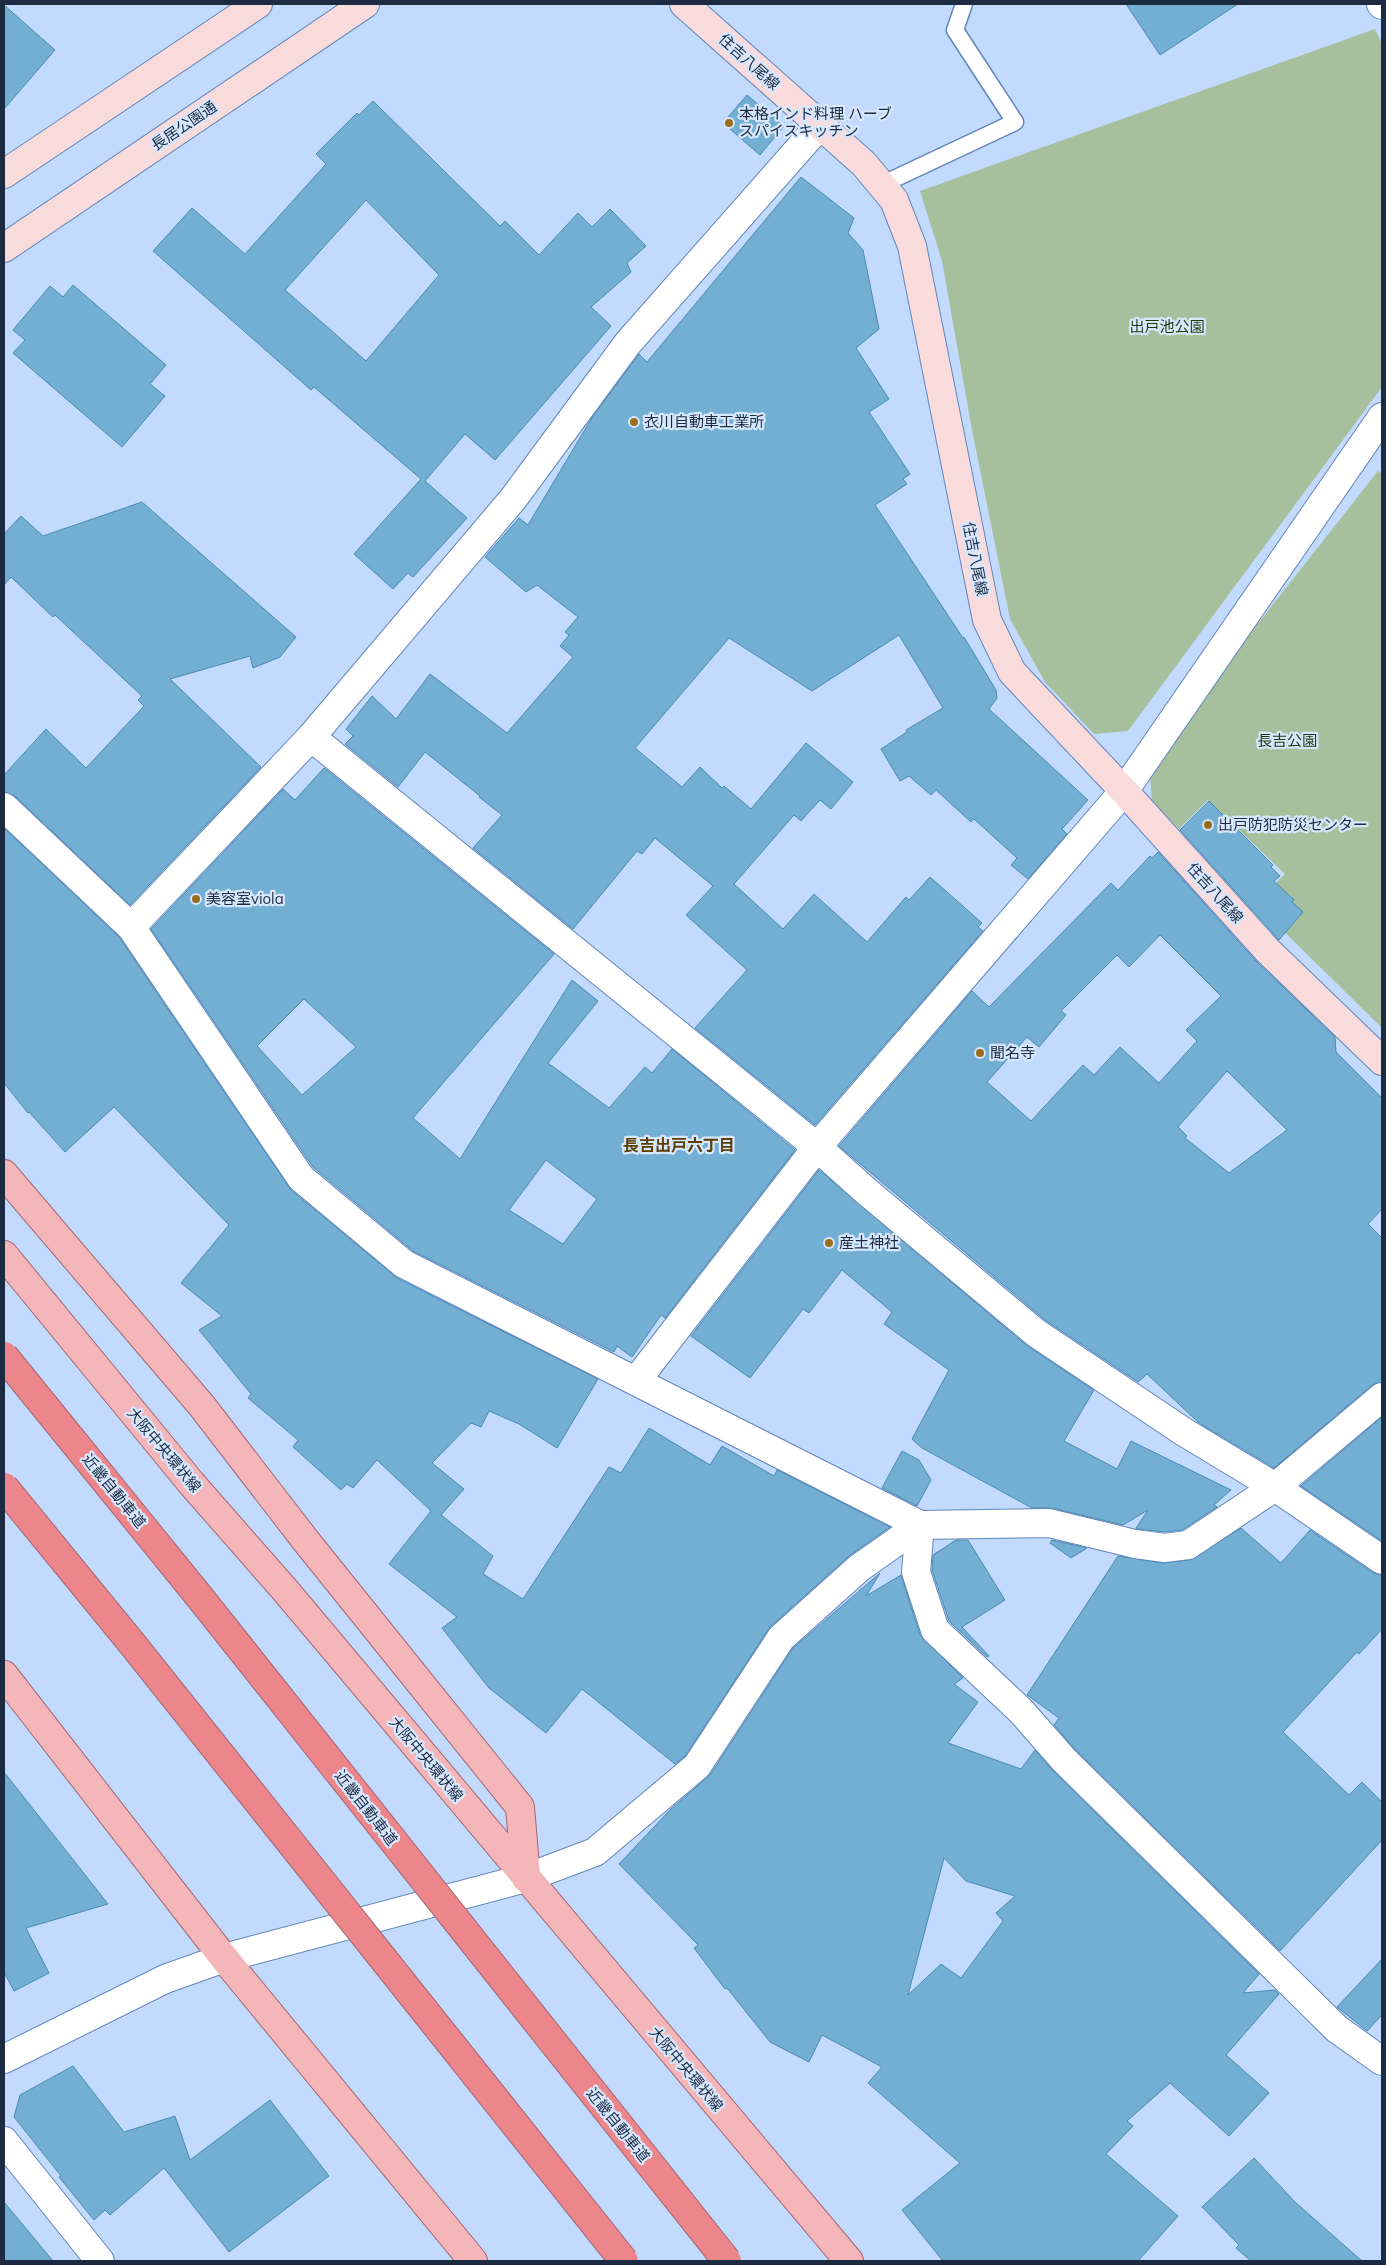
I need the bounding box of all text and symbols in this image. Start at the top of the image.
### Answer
street label: 住吉八尾線 [715,29,784,94]
street label: 長居公園通 [147,97,220,154]
place label: 本格インド料理 ハーブ スパイスキッチン [739,104,892,140]
marker: 本格インド料理 ハーブ スパイスキッチン [723,117,735,129]
park label: 出戸池公園 [1129,317,1205,336]
place label: 衣川自動車工業所 [644,412,764,431]
marker: 衣川自動車工業所 [628,416,640,428]
street label: 住吉八尾線 [959,520,992,598]
park label: 長吉公園 [1257,731,1317,750]
place label: 出戸防犯防災センター [1218,815,1368,834]
marker: 出戸防犯防災センター [1202,819,1214,831]
street label: 住吉八尾線 [1183,858,1248,927]
place label: 美容室viola [206,889,284,908]
marker: 美容室viola [190,893,202,905]
place label: 聞名寺 [990,1043,1035,1062]
marker: 聞名寺 [974,1047,986,1059]
district label: 長吉出戸六丁目 [623,1135,735,1155]
place label: 産土神社 [839,1233,899,1252]
marker: 産土神社 [823,1237,835,1249]
street label: 大阪中央環状線 [123,1403,205,1496]
street label: 近畿自動車道 [79,1450,150,1532]
street label: 大阪中央環状線 [385,1712,467,1805]
street label: 近畿自動車道 [331,1766,402,1849]
street label: 大阪中央環状線 [645,2022,727,2115]
street label: 近畿自動車道 [583,2084,654,2166]

